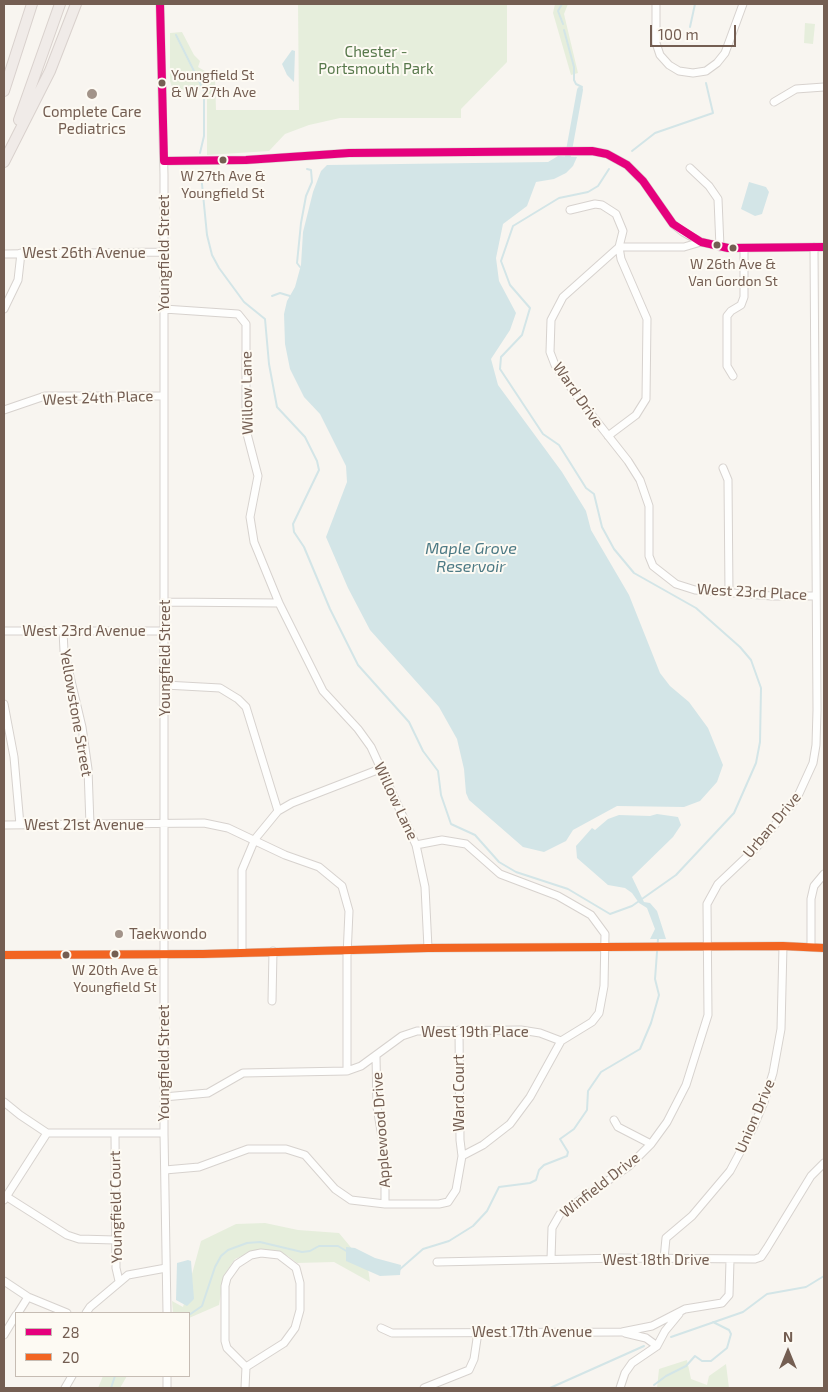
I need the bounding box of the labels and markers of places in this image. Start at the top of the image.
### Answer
place label: Youngfield St & W 27th Ave [171,67,256,100]
marker: Youngfield St & W 27th Ave [157,78,167,88]
marker: Complete Care Pediatrics [85,87,99,101]
place label: Complete Care Pediatrics [42,103,142,138]
marker: W 27th Ave & Youngfield St [218,155,228,165]
place label: W 27th Ave & Youngfield St [180,168,266,200]
unlabelled marker [712,240,722,250]
marker: W 26th Ave & Van Gordon St [728,243,738,253]
place label: W 26th Ave & Van Gordon St [688,256,778,288]
place label: Taekwondo [129,925,207,943]
marker: Taekwondo [113,928,125,940]
marker: W 20th Ave & Youngfield St [110,949,120,959]
unlabelled marker [61,950,71,960]
place label: W 20th Ave & Youngfield St [72,962,158,994]

